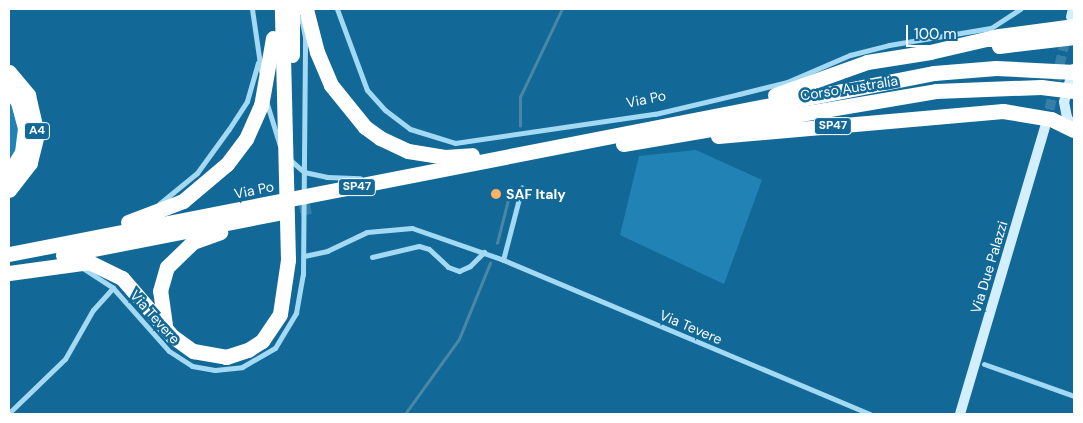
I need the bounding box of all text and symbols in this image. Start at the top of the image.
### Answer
scale bar [908,15,1048,47]
text: 100 m [914,24,957,44]
street label: Corso Australia [799,72,899,104]
street label: Via Po [625,87,667,111]
road number: SP47 [813,116,853,136]
road number: A4 [23,122,51,140]
street label: Via Po [233,178,275,202]
road number: SP47 [337,178,377,196]
place label: SAF Italy [506,186,566,202]
marker: SAF Italy [490,188,502,200]
street label: Via Due Palazzi [967,219,1011,315]
street label: Via Tevere [127,287,183,347]
street label: Via Tevere [657,306,725,348]

